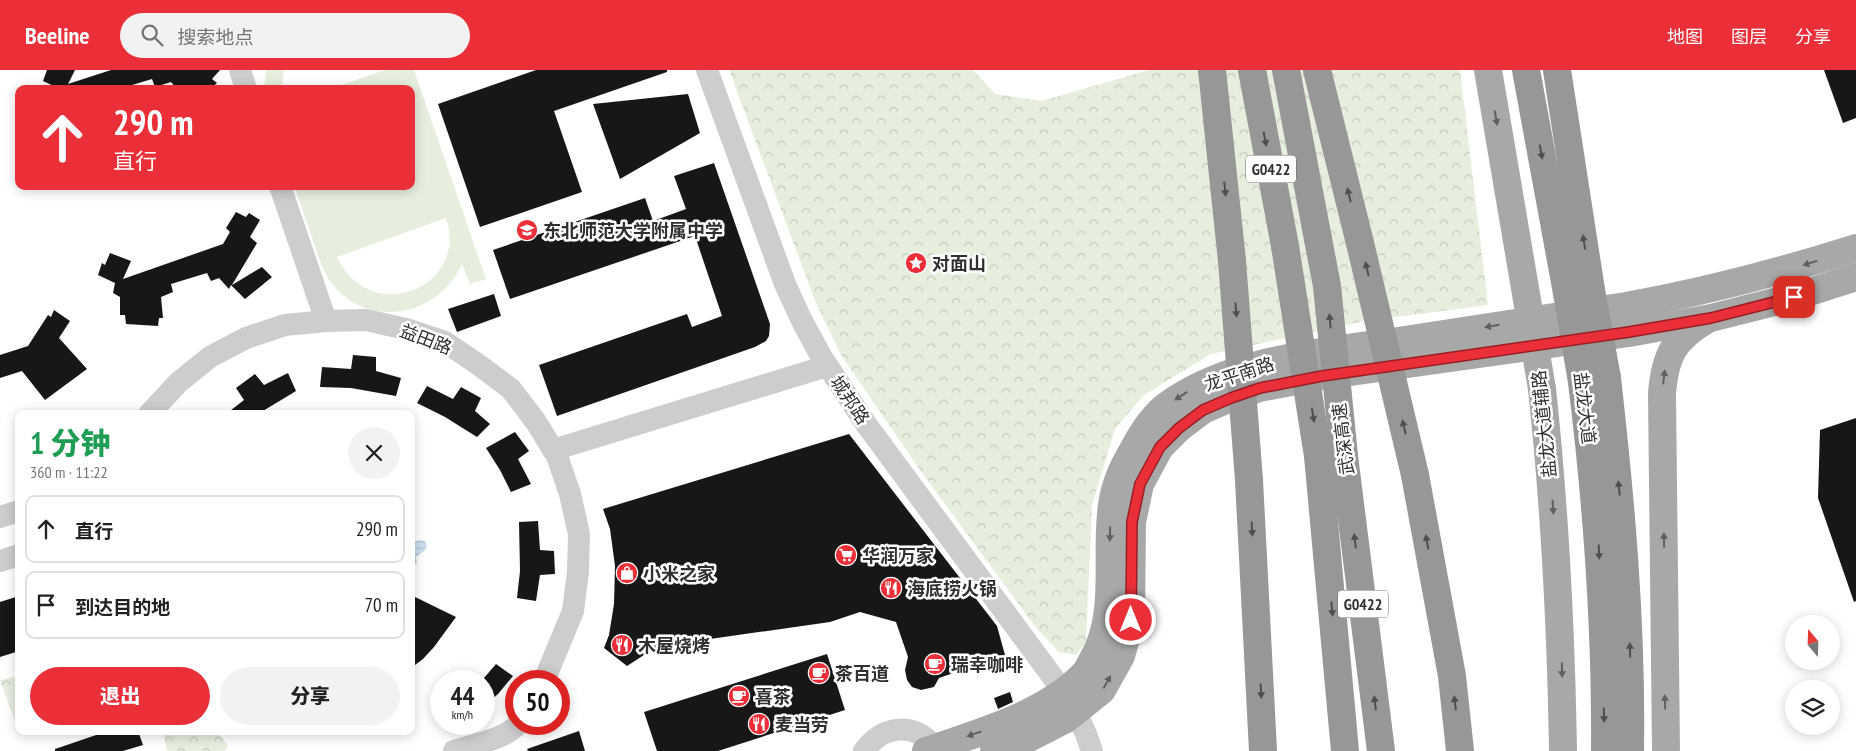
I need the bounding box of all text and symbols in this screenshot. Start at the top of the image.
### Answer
search box [120,13,470,58]
text: Beeline [25,20,90,51]
icon: search [138,21,166,49]
text: 搜索地点 [178,25,254,49]
text: 地图 [1667,25,1703,48]
text: 图层 [1731,25,1767,48]
text: 分享 [1795,25,1831,48]
text: 290 m [113,99,194,145]
icon: ahead [30,105,95,170]
one-way arrow [1493,110,1501,126]
one-way arrow [1261,131,1269,147]
one-way arrow [1538,145,1546,161]
text: 直行 [113,147,157,175]
road number: G0422 [1246,156,1296,182]
one-way arrow [1221,181,1229,197]
one-way arrow [1345,188,1353,203]
school or university icon: 东北师范大学附属中学 [515,218,539,242]
place label: 东北师范大学附属中学 [543,219,723,242]
one-way arrow [1580,233,1588,249]
place icon: 对面山 [904,251,928,275]
place label: 对面山 [932,252,986,275]
one-way arrow [1802,260,1817,267]
one-way arrow [1363,262,1371,277]
pin [1773,276,1815,318]
icon: arrive [1780,283,1808,311]
one-way arrow [1232,302,1240,318]
one-way arrow [1326,313,1334,329]
street label: 益田路 [397,319,455,359]
one-way arrow [1483,323,1499,331]
street label: 龙平南路 [1201,352,1277,396]
street label: 盐龙大道辅路 [1527,369,1561,479]
one-way arrow [1660,369,1668,385]
street label: 城邦路 [825,371,875,429]
street label: 盐龙大道 [1569,371,1601,445]
one-way arrow [1175,391,1188,401]
street label: 武深高速 [1327,402,1359,476]
one-way arrow [1309,408,1317,424]
one-way arrow [1400,420,1408,435]
text: 1 分钟 [30,423,111,462]
button: close [348,427,400,479]
text: 360 m · 11:22 [30,462,108,482]
one-way arrow [1615,479,1623,495]
one-way arrow [1549,500,1557,516]
icon: ahead [32,515,60,543]
text: 290 m [356,517,398,541]
text: 直行 [75,519,113,543]
one-way arrow [1249,521,1257,537]
one-way arrow [1106,526,1114,542]
one-way arrow [1659,532,1667,548]
one-way arrow [1351,533,1359,549]
one-way arrow [1423,534,1431,550]
supermarket icon: 华润万家 [834,543,858,567]
place label: 华润万家 [862,544,934,567]
one-way arrow [1595,545,1603,561]
shop icon: 小米之家 [615,561,639,585]
place label: 小米之家 [643,562,715,585]
restaurant icon: 海底捞火锅 [879,576,903,600]
place label: 海底捞火锅 [907,577,997,600]
road number: G0422 [1338,590,1388,618]
icon: arrive [32,591,60,619]
text: 70 m [365,593,398,617]
position arrow [1104,593,1156,645]
text: 到达目的地 [75,595,170,619]
one-way arrow [1328,601,1336,617]
north arrow [1785,615,1840,670]
map controls [1785,615,1840,735]
restaurant icon: 木屋烧烤 [610,633,634,657]
place label: 木屋烧烤 [638,634,710,657]
one-way arrow [1626,642,1634,658]
cafe icon: 瑞幸咖啡 [923,652,947,676]
place label: 瑞幸咖啡 [951,653,1023,676]
cafe icon: 茶百道 [807,661,831,685]
place label: 茶百道 [835,662,889,685]
one-way arrow [1558,662,1566,678]
button: 退出 [30,667,210,725]
button: 分享 [220,667,400,725]
speed limit sign: 50 [505,670,570,735]
one-way arrow [1102,675,1111,689]
text: 44 [451,680,474,712]
button: layers [1785,680,1840,735]
one-way arrow [1257,683,1265,699]
cafe icon: 喜茶 [727,684,751,708]
place label: 喜茶 [755,685,791,708]
one-way arrow [1371,694,1379,710]
one-way arrow [1451,694,1459,710]
one-way arrow [1661,694,1669,710]
text: km/h [452,707,473,722]
one-way arrow [1600,707,1608,723]
restaurant icon: 麦当劳 [747,712,771,736]
place label: 麦当劳 [775,713,829,736]
one-way arrow [967,731,982,738]

